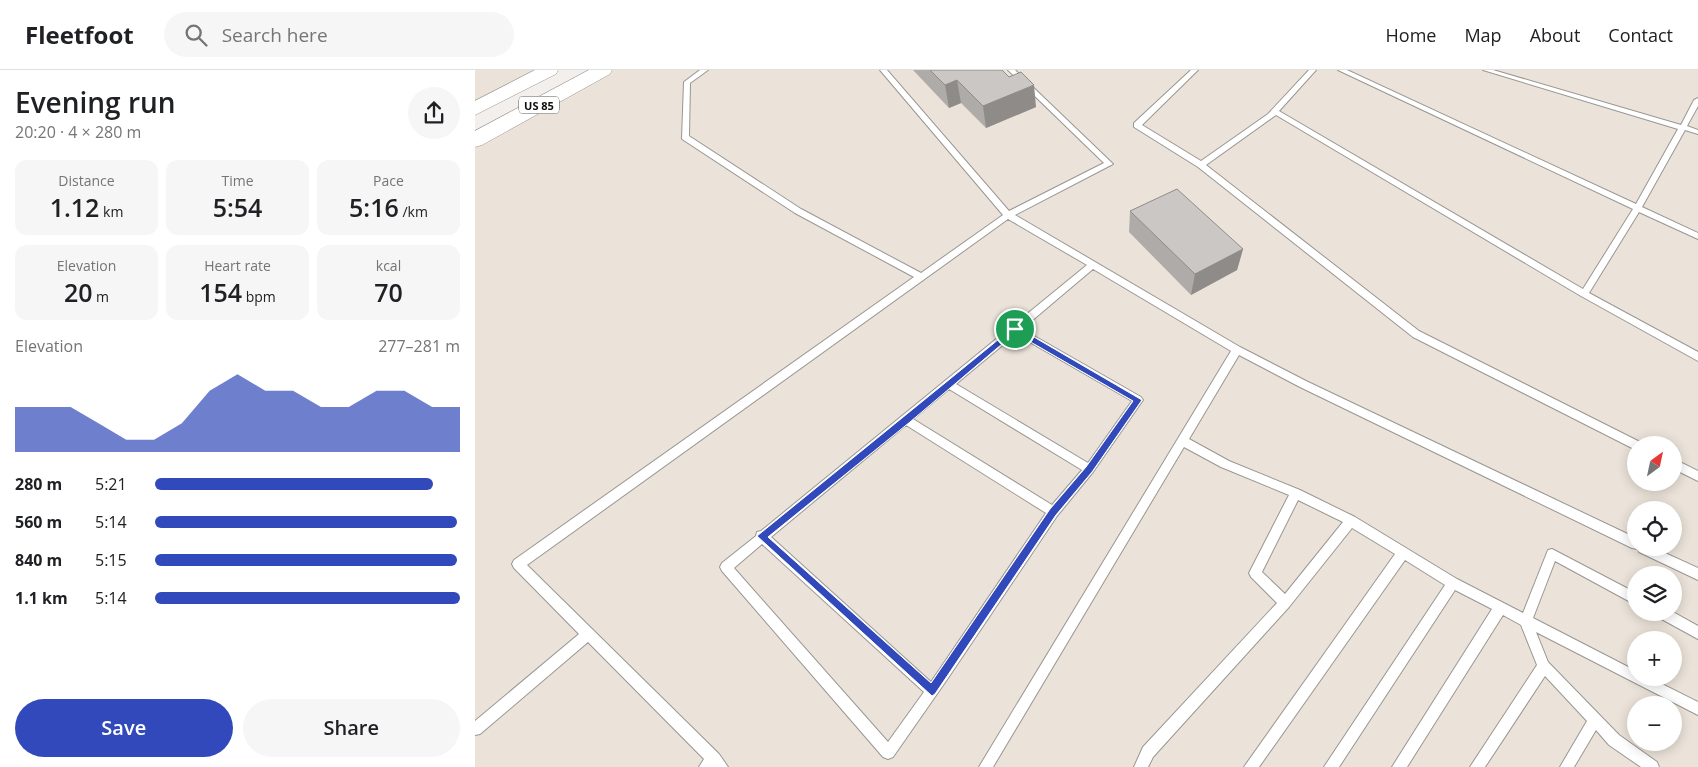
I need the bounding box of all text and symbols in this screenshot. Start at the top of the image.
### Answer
search box [164,12,514,57]
text: Fleetfoot [25,18,134,51]
icon: search [182,21,210,49]
text: Search here [222,22,328,48]
text: Home [1386,23,1436,47]
text: Map [1464,23,1502,47]
text: About [1530,23,1580,47]
text: Contact [1608,23,1673,47]
text: Evening run [15,83,176,121]
button: share [408,87,460,139]
road number: US 85 [519,96,559,114]
text: 20:20 · 4 × 280 m [15,121,141,143]
text: Distance [58,171,115,190]
text: Time [221,171,254,190]
text: Pace [373,171,404,190]
text: 1.12 [50,190,99,224]
text: 5:54 [213,190,262,224]
text: 5:16 [349,190,399,224]
text: km [99,202,123,221]
text: /km [399,202,428,221]
text: Elevation [57,256,116,275]
text: Heart rate [204,256,271,275]
text: kcal [376,256,401,275]
text: 20 [64,275,92,309]
text: 154 [199,275,242,309]
text: 70 [374,275,403,309]
text: m [92,287,109,306]
text: bpm [242,287,276,306]
pin [994,308,1036,350]
icon: arrive [1001,315,1029,343]
text: Elevation [15,335,83,357]
text: 277–281 m [378,335,460,357]
north arrow [1627,436,1683,491]
map controls [1627,436,1682,751]
text: 280 m [15,473,62,495]
text: 5:21 [95,473,127,495]
button: locate [1627,501,1682,556]
text: 560 m [15,511,62,533]
text: 5:14 [95,511,127,533]
text: 840 m [15,549,62,571]
text: 5:15 [95,549,127,571]
button: layers [1627,566,1682,621]
text: 1.1 km [15,587,68,609]
text: 5:14 [95,587,127,609]
button: + [1627,631,1682,686]
button: − [1627,696,1682,751]
button: Save [15,699,233,757]
button: Share [243,699,460,757]

